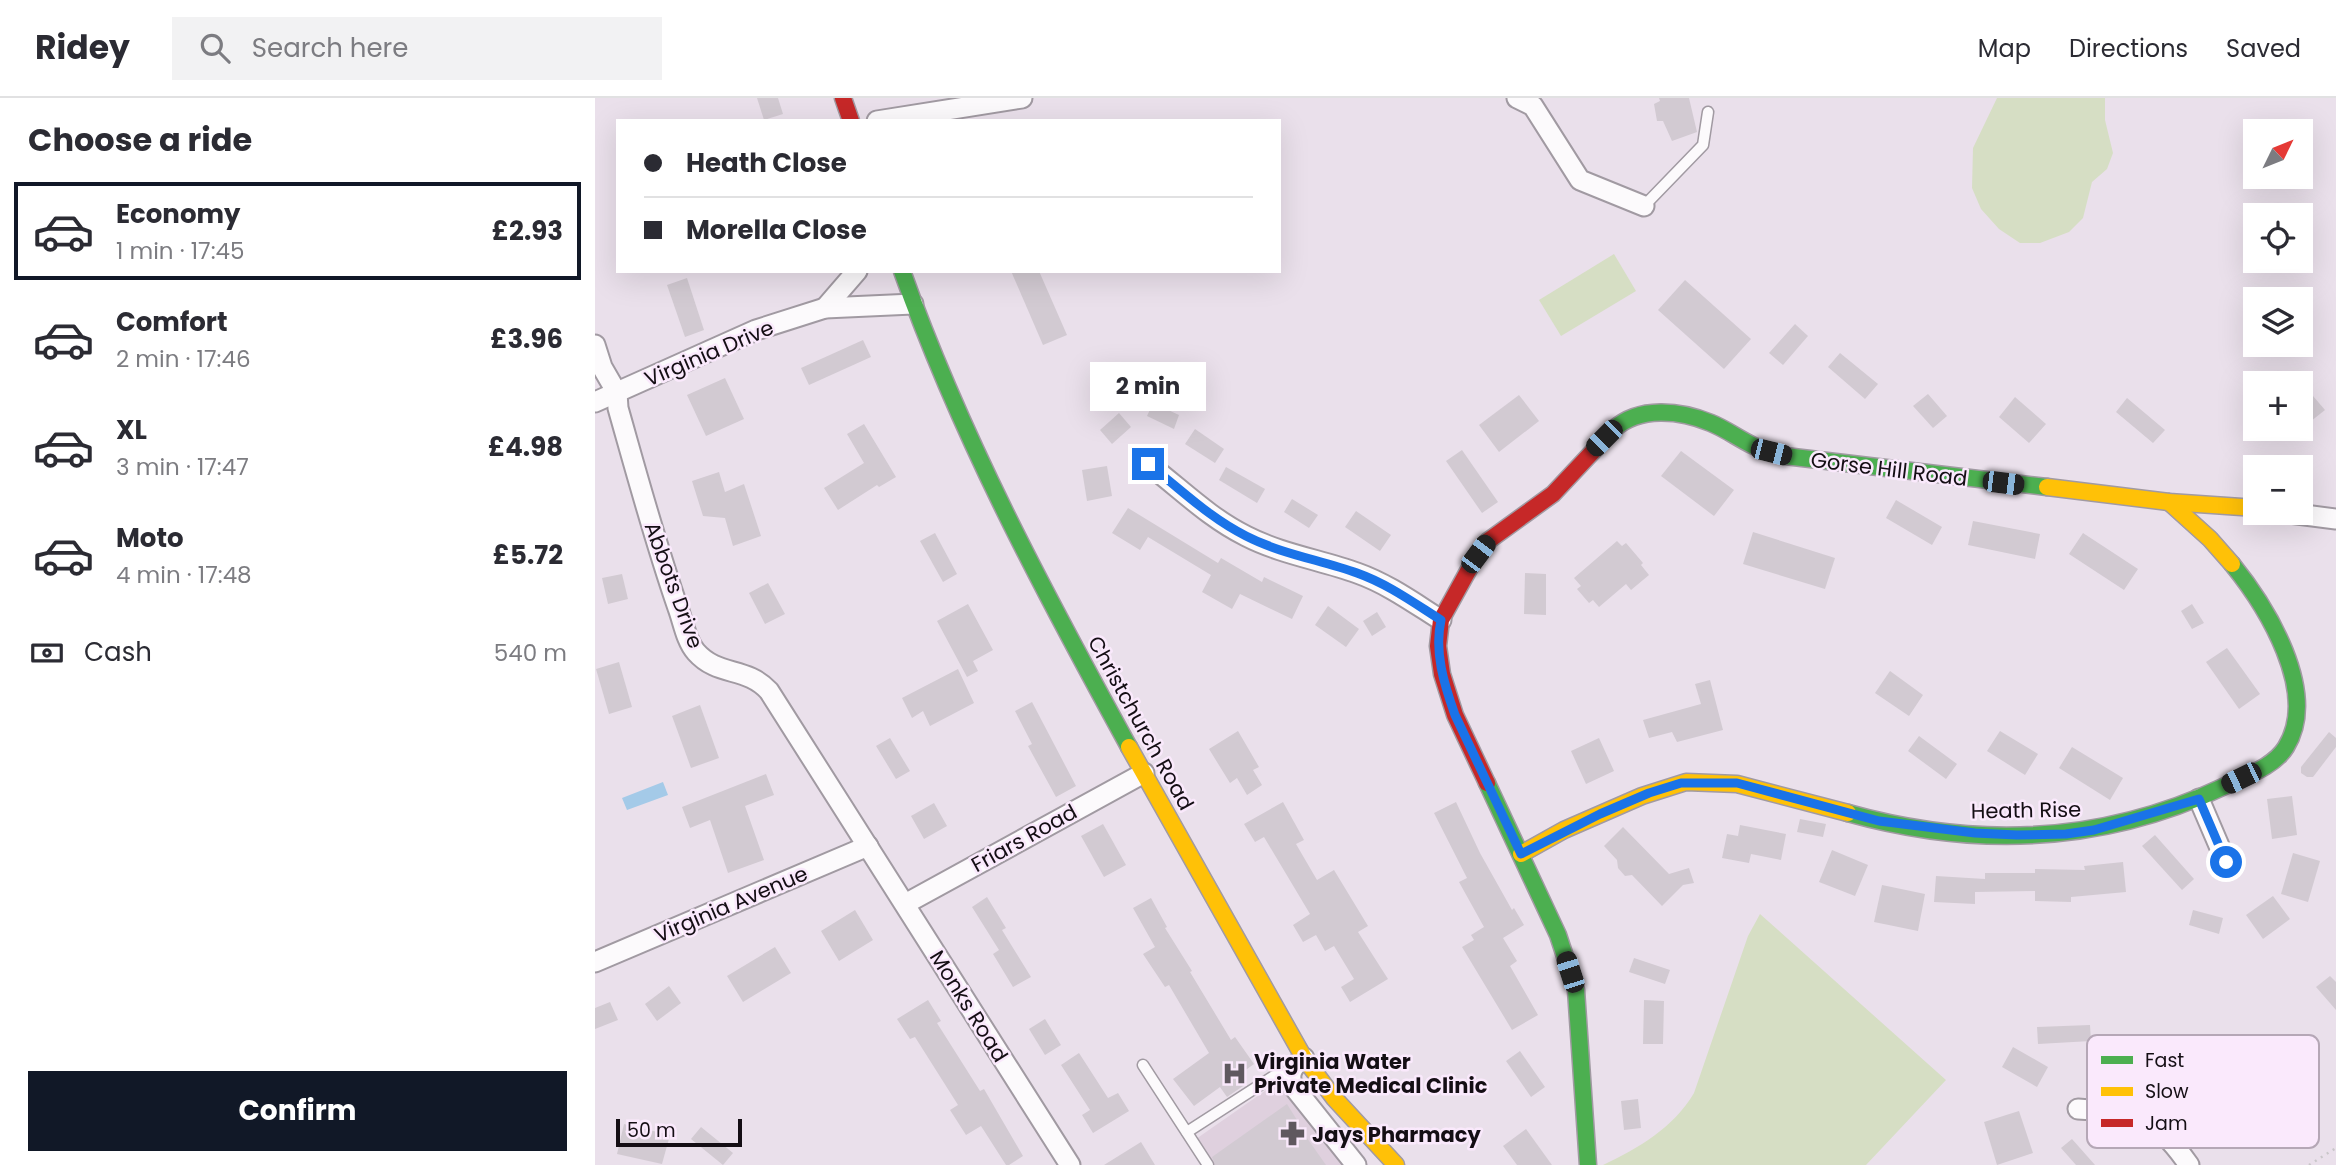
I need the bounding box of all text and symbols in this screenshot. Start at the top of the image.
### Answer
search box [172,17,662,80]
text: Ridey [35,24,130,71]
icon: search [196,29,234,67]
text: Search here [252,30,408,66]
text: Map [1978,32,2031,65]
text: Directions [2069,32,2188,65]
text: Saved [2226,32,2301,65]
text: Choose a ride [28,117,252,162]
north arrow [2243,119,2313,189]
map controls [2243,119,2313,525]
text: Heath Close [686,145,847,181]
text: Economy [116,196,240,232]
icon: car [32,200,95,263]
button: locate [2243,203,2313,273]
text: Morella Close [686,212,867,248]
text: £2.93 [492,213,563,249]
text: 1 min · 17:45 [116,235,244,267]
button: layers [2243,287,2313,357]
text: Comfort [116,304,228,340]
icon: car [32,308,95,371]
street label: Virginia Drive [640,313,778,393]
text: £3.96 [490,321,563,357]
text: 2 min · 17:46 [116,343,250,375]
callout: 2 min [1090,362,1206,412]
text: 2 min [1116,370,1180,402]
button: + [2243,371,2313,441]
text: XL [116,412,147,448]
icon: car [32,416,95,479]
car [1582,416,1627,460]
text: £4.98 [488,429,563,465]
car [1749,437,1794,467]
street label: Gorse Hill Road [1809,445,1969,493]
route end [1132,448,1164,480]
text: 3 min · 17:47 [116,451,249,483]
button: − [2243,455,2313,525]
car [1981,470,2026,496]
street label: Abbots Drive [638,518,710,652]
text: Moto [116,520,184,556]
icon: car [32,524,95,587]
car [1457,531,1500,577]
text: £5.72 [493,537,563,573]
text: 4 min · 17:48 [116,559,252,591]
street label: Christchurch Road [1081,631,1201,815]
icon: cash [28,634,66,672]
text: Cash [84,634,152,670]
text: 540 m [494,637,567,669]
car [2218,759,2265,797]
street label: Heath Rise [1971,795,2081,825]
street label: Friars Road [966,797,1082,879]
route start [2210,846,2242,878]
street label: Virginia Avenue [650,859,812,949]
street label: Monks Road [923,944,1015,1068]
car [1554,949,1587,995]
legend [2087,1035,2319,1148]
place label: Virginia Water Private Medical Clinic [1254,1047,1488,1100]
text: Fast [2145,1047,2184,1074]
hospital icon: Virginia Water Private Medical Clinic [1220,1059,1248,1087]
button: Confirm [28,1071,567,1151]
text: Slow [2145,1078,2189,1105]
text: Jam [2145,1110,2187,1137]
scale bar [616,1116,742,1148]
text: 50 m [627,1117,676,1144]
pharmacy icon: Jays Pharmacy [1278,1120,1306,1148]
place label: Jays Pharmacy [1312,1120,1482,1149]

